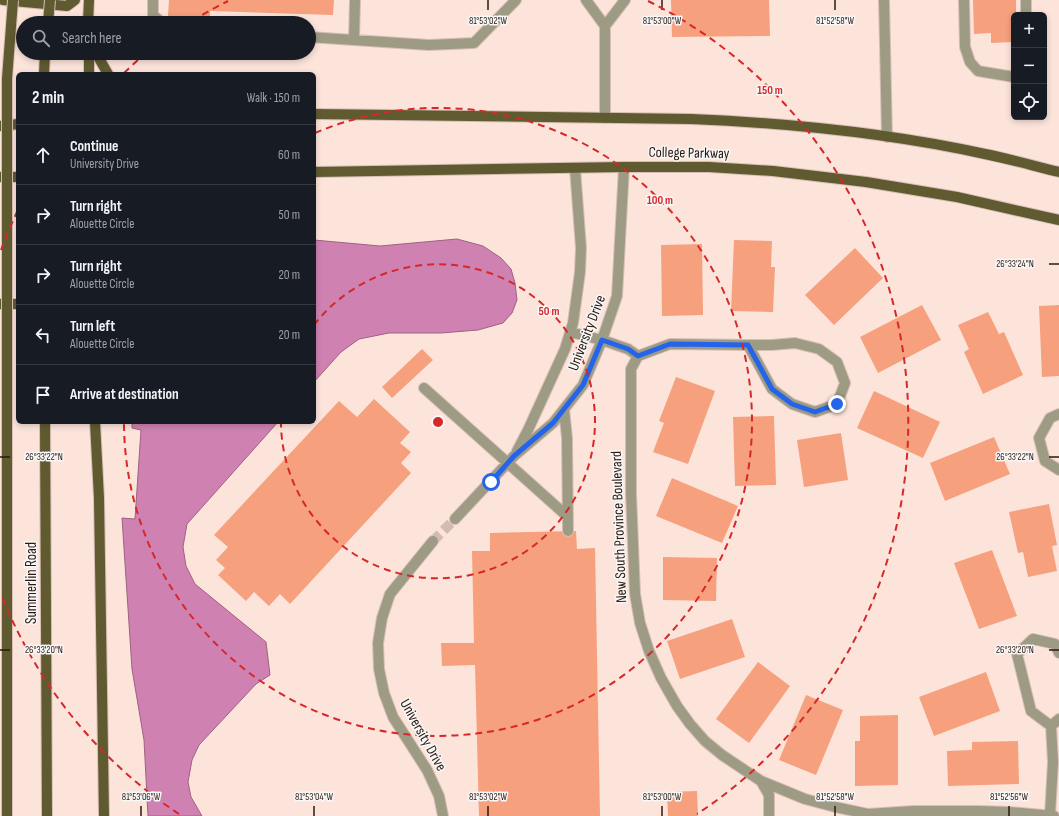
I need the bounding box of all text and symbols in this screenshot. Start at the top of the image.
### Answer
map controls [1011,12,1047,120]
button: + [1011,12,1047,48]
text: 81°53'02"W [469,15,508,27]
text: 81°53'00"W [643,15,682,27]
text: 81°52'58"W [816,15,854,27]
search box [16,16,316,60]
icon: search [30,27,52,49]
text: Search here [62,29,122,48]
button: − [1011,48,1047,84]
text: 150 m [757,83,783,98]
button: locate [1011,84,1047,120]
text: 2 min [32,88,64,108]
text: Walk · 150 m [247,90,300,106]
text: Continue [70,137,119,156]
street label: College Parkway [648,143,730,163]
icon: ahead [32,144,54,166]
text: 60 m [278,147,300,163]
text: University Drive [70,156,139,172]
text: 100 m [647,193,673,208]
text: Turn right [70,197,122,216]
icon: right [32,204,54,226]
text: 50 m [279,207,300,223]
text: Alouette Circle [70,216,134,232]
text: Turn right [70,257,122,276]
text: 26°33'24"N [996,258,1034,270]
icon: right [32,264,54,286]
text: 20 m [278,267,300,283]
text: Alouette Circle [70,276,134,292]
street label: University Drive [564,292,610,374]
text: 50 m [539,304,559,319]
text: Turn left [70,317,115,336]
icon: left [32,324,54,346]
text: 20 m [278,327,300,343]
text: Alouette Circle [70,336,134,352]
icon: arrive [32,384,54,406]
text: Arrive at destination [70,385,179,404]
route end [828,395,846,413]
centre of rings [431,415,445,429]
text: 26°33'22"N [25,451,63,463]
street label: New South Province Boulevard [607,451,631,603]
text: 26°33'22"N [996,451,1034,463]
route start [482,473,500,491]
street label: Summerlin Road [22,542,41,624]
text: 26°33'20"N [25,644,63,656]
text: 26°33'20"N [996,644,1034,656]
street label: University Drive [395,696,451,774]
text: 81°53'06"W [122,791,161,803]
text: 81°53'04"W [295,791,334,803]
text: 81°53'02"W [469,791,508,803]
text: 81°53'00"W [643,791,682,803]
text: 81°52'58"W [816,791,854,803]
text: 81°52'56"W [990,791,1028,803]

